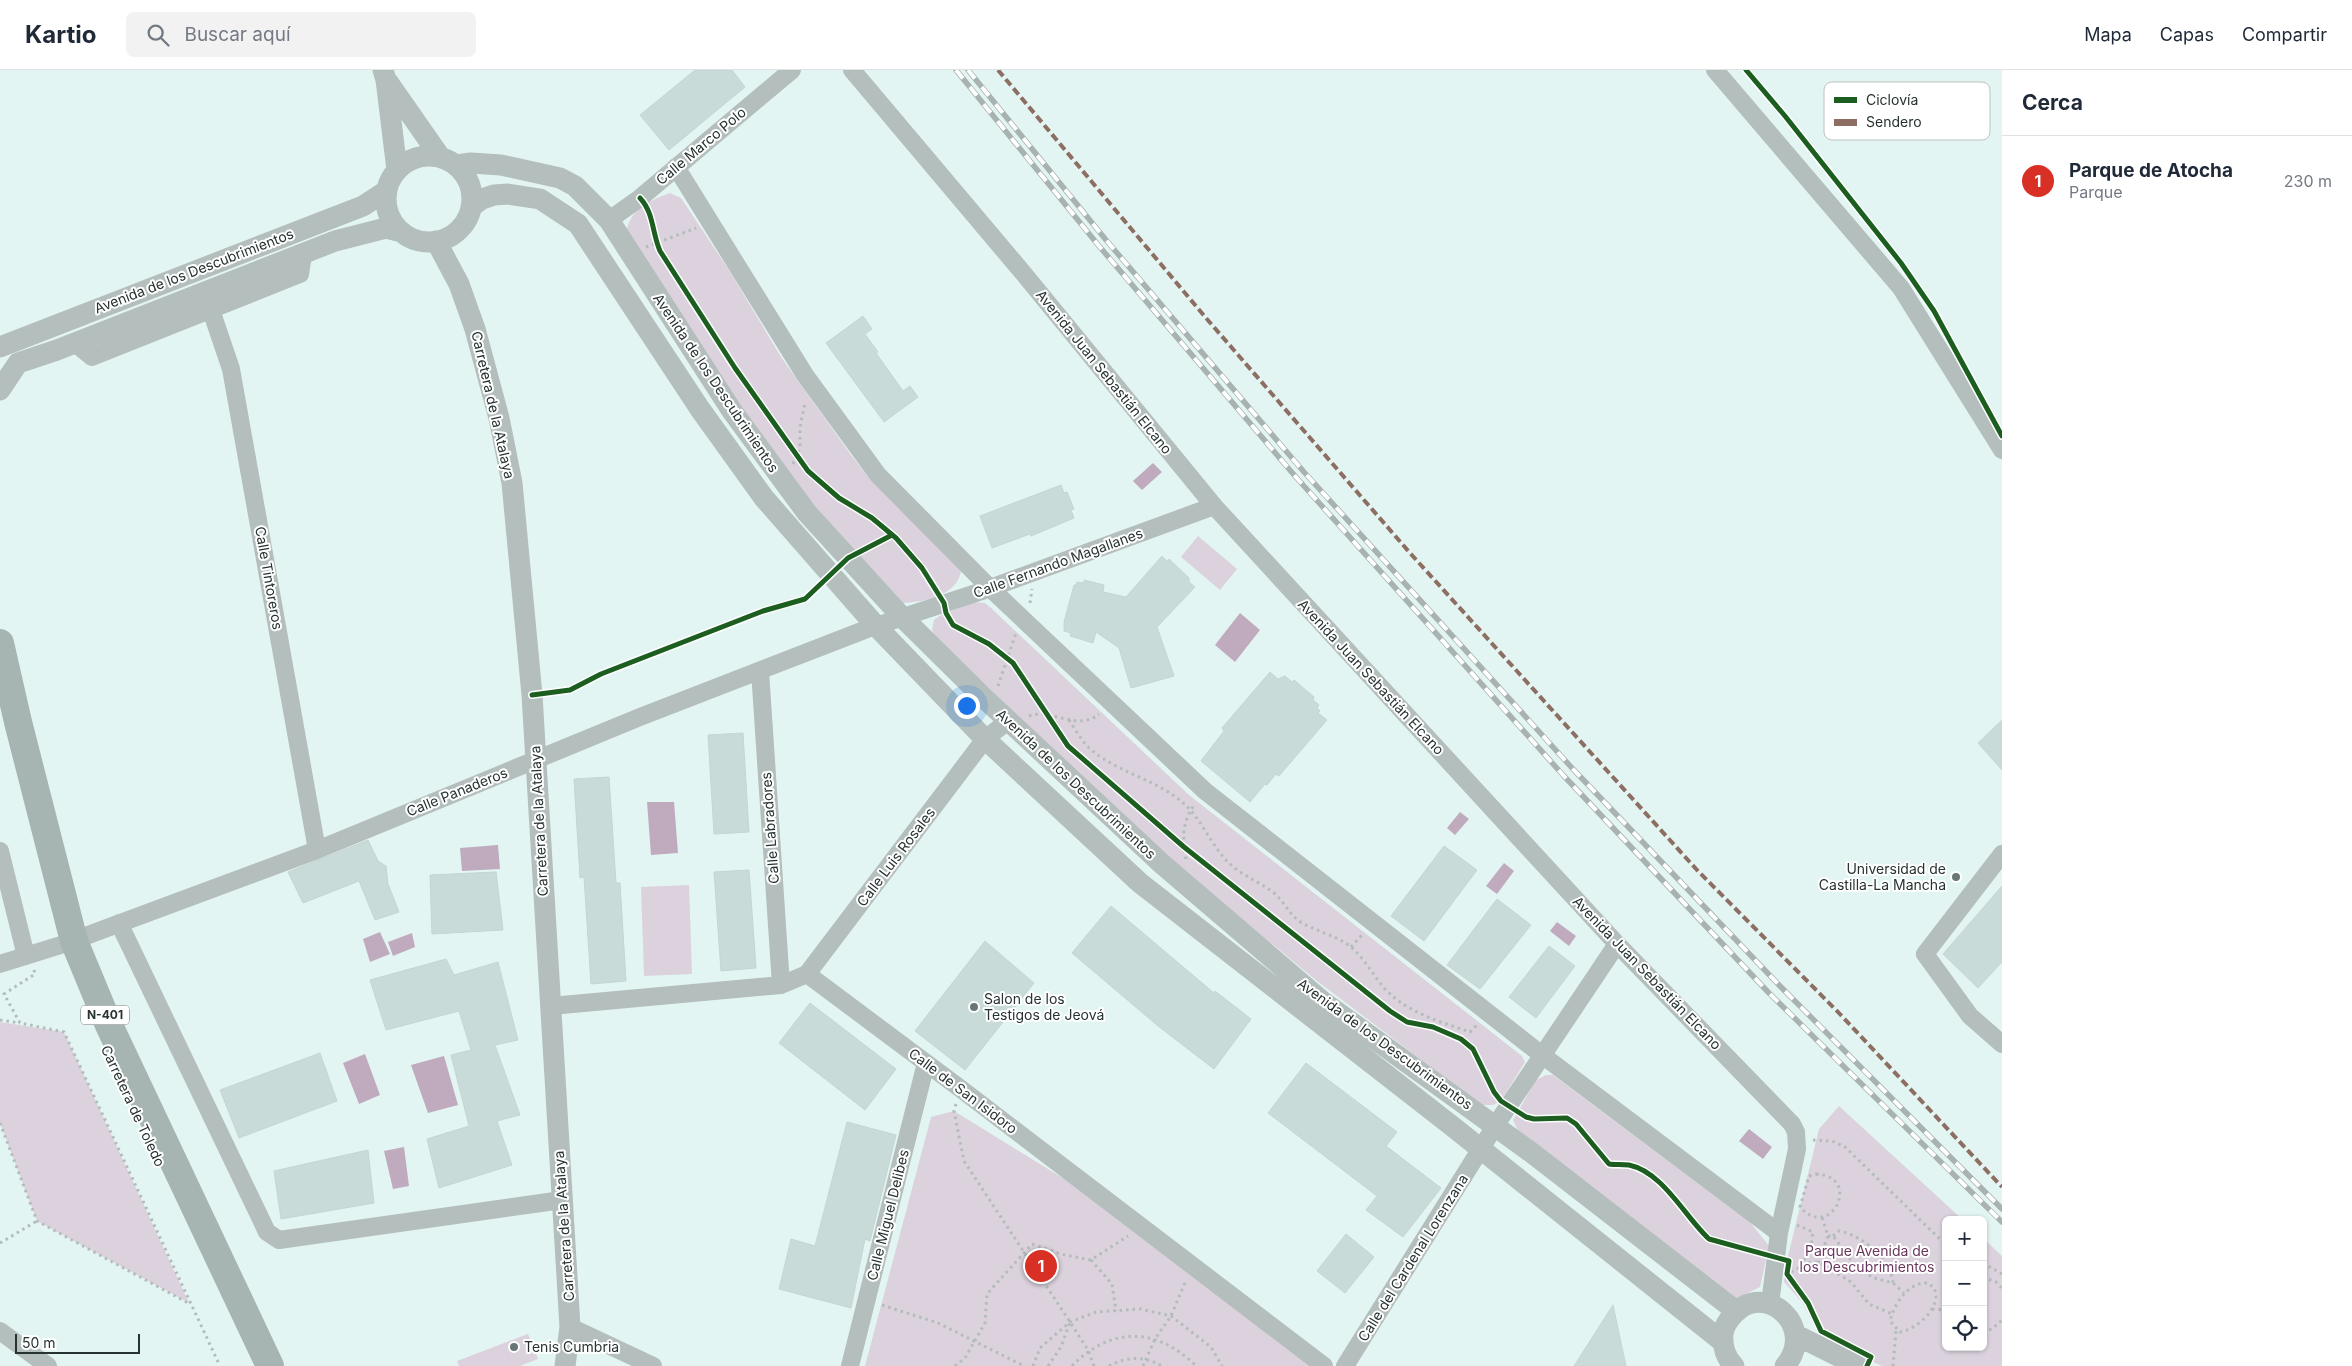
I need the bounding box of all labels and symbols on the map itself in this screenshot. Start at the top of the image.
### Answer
legend [1824,82,1990,140]
text: Ciclovía [1866,91,1918,108]
street label: Calle Marco Polo [652,103,749,188]
text: Sendero [1866,113,1922,130]
street label: Avenida de los Descubrimientos [92,225,296,316]
street label: Avenida Juan Sebastián Elcano [1033,286,1176,457]
street label: Avenida de los Descubrimientos [650,290,783,475]
street label: Carretera de la Atalaya [468,329,519,480]
street label: Calle Fernando Magallanes [971,524,1145,601]
street label: Calle Tintoreros [252,525,287,631]
street label: Avenida Juan Sebastián Elcano [1295,595,1448,758]
your location [954,693,980,719]
street label: Avenida de los Descubrimientos [993,705,1160,862]
street label: Carretera de la Atalaya [526,745,551,897]
street label: Calle Panaderos [404,764,510,820]
street label: Calle Labradores [757,772,782,884]
street label: Calle Luis Rosales [853,804,938,909]
place label: Universidad de Castilla-La Mancha [1819,860,1946,893]
marker: Universidad de Castilla-La Mancha [1950,871,1962,883]
street label: Avenida Juan Sebastián Elcano [1570,892,1725,1053]
street label: Avenida de los Descubrimientos [1295,974,1476,1113]
place label: Salon de los Testigos de Jeová [984,990,1104,1023]
marker: Salon de los Testigos de Jeová [968,1001,980,1013]
road number: N-401 [81,1006,129,1024]
street label: Carretera de Toledo [98,1042,169,1169]
street label: Calle de San Isidoro [906,1044,1021,1137]
street label: Calle Miguel Delibes [863,1148,912,1282]
street label: Carretera de la Atalaya [550,1150,577,1302]
street label: Calle del Cardenal Lorenzana [1354,1171,1471,1344]
park label: Parque Avenida de los Descubrimientos [1800,1242,1934,1275]
pin: 1 [1025,1247,1057,1285]
scale bar [15,1331,140,1354]
place label: Tenis Cumbria [524,1338,619,1355]
marker: Tenis Cumbria [508,1341,520,1353]

